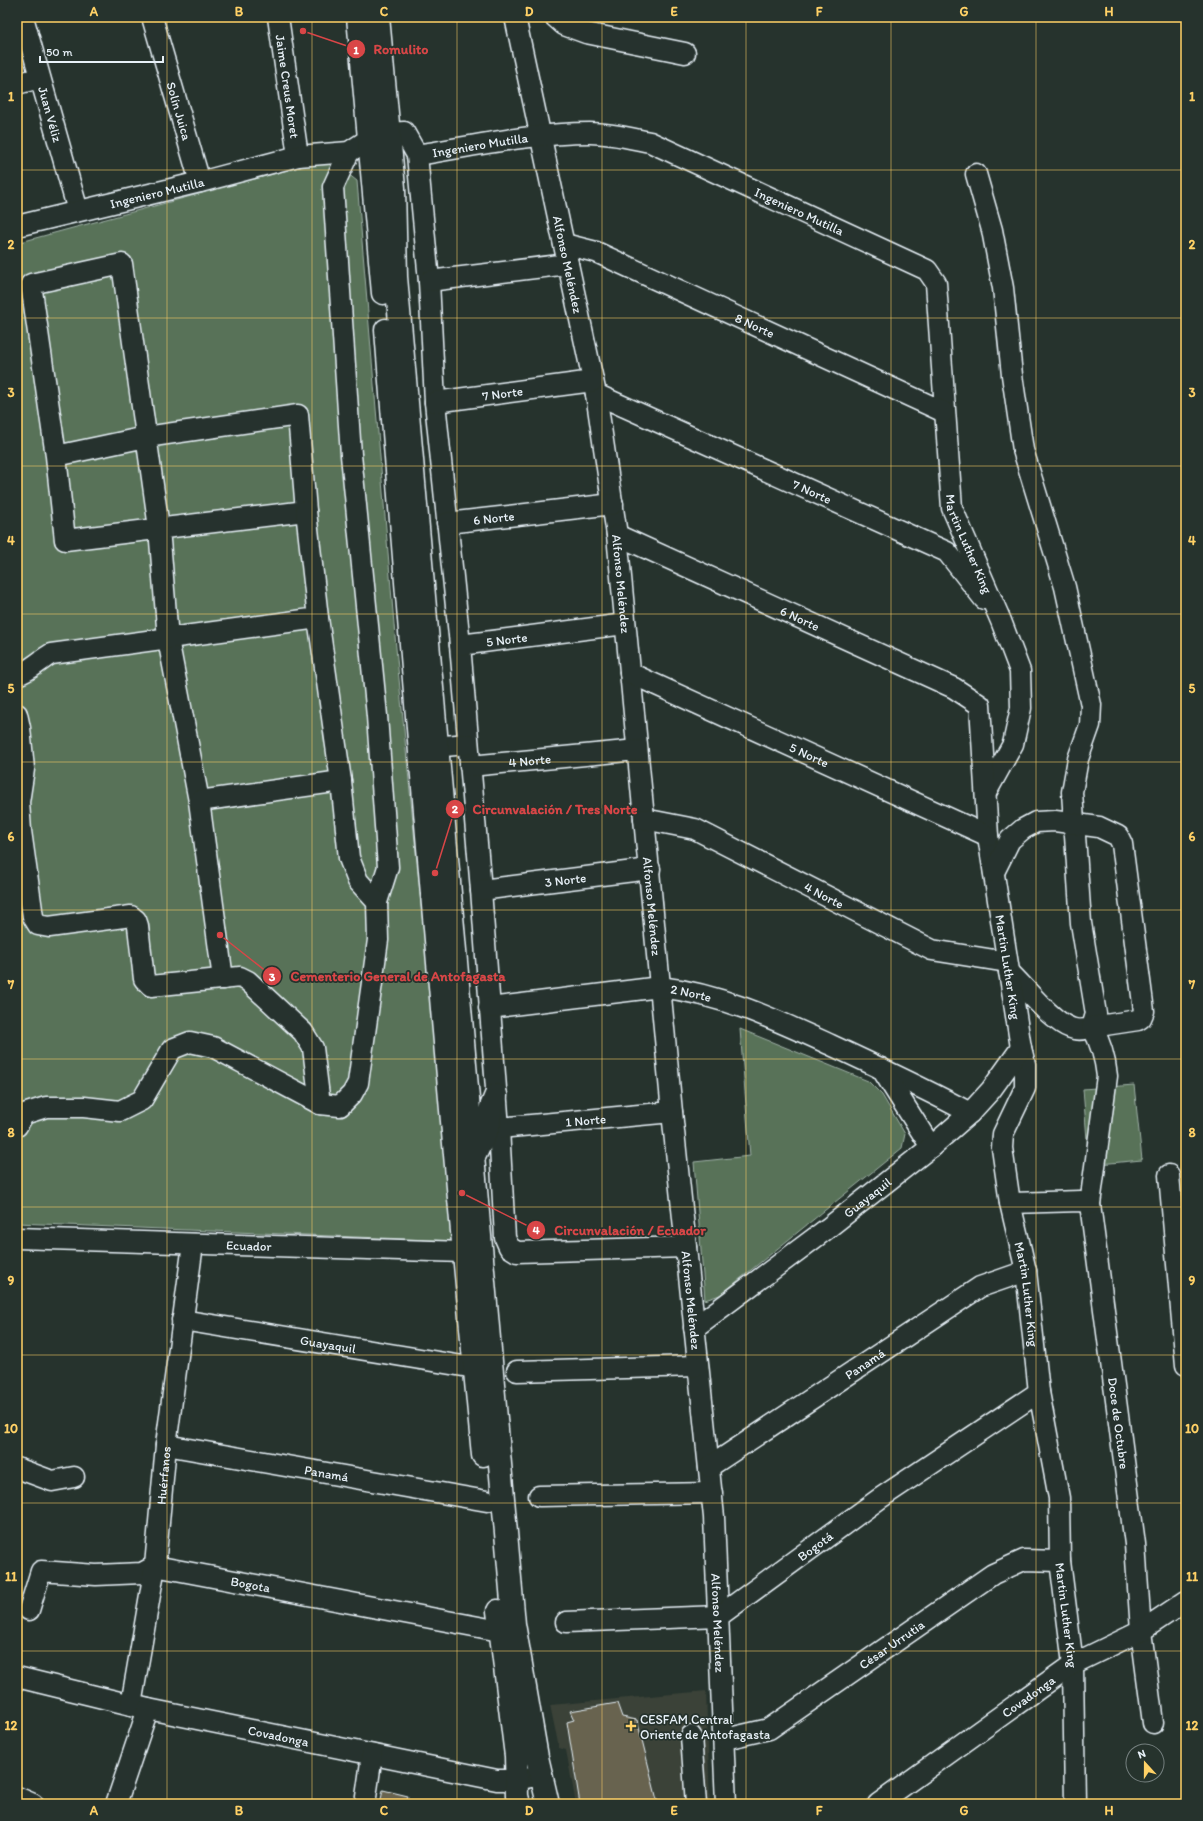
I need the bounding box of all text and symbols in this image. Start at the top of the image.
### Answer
text: A [89,4,99,19]
text: B [235,4,244,19]
text: C [380,4,389,19]
text: D [525,4,534,19]
text: E [670,4,678,19]
text: F [816,4,823,19]
text: G [960,4,969,19]
text: H [1105,4,1114,19]
street label: Jaime Creus Moret [273,33,302,139]
callout: Romulito [346,36,437,62]
scale bar [40,38,163,64]
text: Romulito [374,41,428,58]
text: 1 [353,43,359,57]
text: 50 m [46,45,72,59]
street label: Solín Juica [163,80,195,142]
street label: Juan Véliz [35,85,65,144]
text: 1 [8,89,14,104]
text: 1 [1189,89,1195,104]
street label: Ingeniero Mutilla [431,130,529,160]
street label: Ingeniero Mutilla [108,174,206,211]
street label: Ingeniero Mutilla [752,184,846,239]
street label: Alfonso Meléndez [550,214,585,315]
text: 2 [8,237,15,252]
text: 2 [1189,237,1196,252]
street label: 8 Norte [733,310,777,341]
street label: 7 Norte [481,383,524,404]
text: 3 [7,385,15,400]
text: 3 [1188,385,1196,400]
street label: 7 Norte [790,476,834,507]
street label: Martin Luther King [943,494,995,596]
street label: 6 Norte [472,508,515,528]
text: 4 [7,533,15,548]
text: 4 [1188,533,1196,548]
street label: Alfonso Meléndez [609,534,633,634]
street label: 6 Norte [778,603,822,634]
street label: 5 Norte [485,630,528,650]
text: 5 [8,681,15,696]
text: 5 [1189,681,1196,696]
street label: 5 Norte [787,740,831,770]
street label: 4 Norte [508,751,552,770]
callout: Circunvalación / Tres Norte [445,796,646,822]
text: Circunvalación / Tres Norte [472,801,638,818]
text: 2 [452,802,459,816]
text: 6 [8,829,15,844]
text: 6 [1189,829,1196,844]
street label: Alfonso Meléndez [640,856,664,956]
street label: 3 Norte [544,870,587,890]
street label: 4 Norte [802,879,846,912]
street label: Martin Luther King [992,914,1024,1021]
callout: Cementerio General de Antofagasta [262,963,514,989]
text: Cementerio General de Antofagasta [290,968,506,985]
text: 3 [269,970,276,984]
text: 7 [7,977,15,992]
text: 7 [1188,977,1196,992]
street label: 2 Norte [670,982,713,1005]
street label: 1 Norte [565,1111,607,1130]
text: 8 [7,1125,15,1140]
text: 8 [1188,1125,1196,1140]
street label: Guayaquil [841,1174,894,1221]
callout: Circunvalación / Ecuador [526,1217,713,1243]
text: Circunvalación / Ecuador [554,1222,706,1239]
text: 4 [532,1223,540,1237]
street label: Ecuador [226,1238,273,1254]
street label: Martin Luther King [1011,1240,1041,1348]
street label: Alfonso Meléndez [678,1250,704,1351]
text: 9 [8,1273,15,1288]
text: 9 [1189,1273,1196,1288]
street label: Guayaquil [299,1332,357,1356]
street label: Panamá [842,1345,888,1383]
street label: Doce de Octubre [1105,1376,1132,1470]
text: 10 [4,1421,18,1436]
text: 10 [1185,1421,1199,1436]
street label: Huérfanos [154,1445,174,1505]
street label: Panamá [303,1462,350,1485]
street label: Bogotá [795,1528,836,1564]
street label: Martin Luther King [1052,1562,1080,1668]
text: 11 [5,1569,17,1584]
text: 11 [1186,1569,1198,1584]
street label: Bogota [229,1573,272,1596]
street label: Alfonso Meléndez [708,1573,728,1673]
street label: César Urrutia [856,1617,927,1672]
street label: Covadonga [999,1672,1058,1721]
place label: CESFAM Central Oriente de Antofagasta [640,1712,771,1742]
text: 12 [5,1718,18,1733]
text: 12 [1186,1718,1199,1733]
marker: CESFAM Central Oriente de Antofagasta [625,1720,637,1732]
street label: Covadonga [247,1723,310,1750]
north arrow [1125,1743,1165,1783]
text: N [1136,1747,1147,1762]
text: A [89,1803,99,1818]
text: B [235,1803,244,1818]
text: C [380,1803,389,1818]
text: D [525,1803,534,1818]
text: E [670,1803,678,1818]
text: F [816,1803,823,1818]
text: G [960,1803,969,1818]
text: H [1105,1803,1114,1818]

